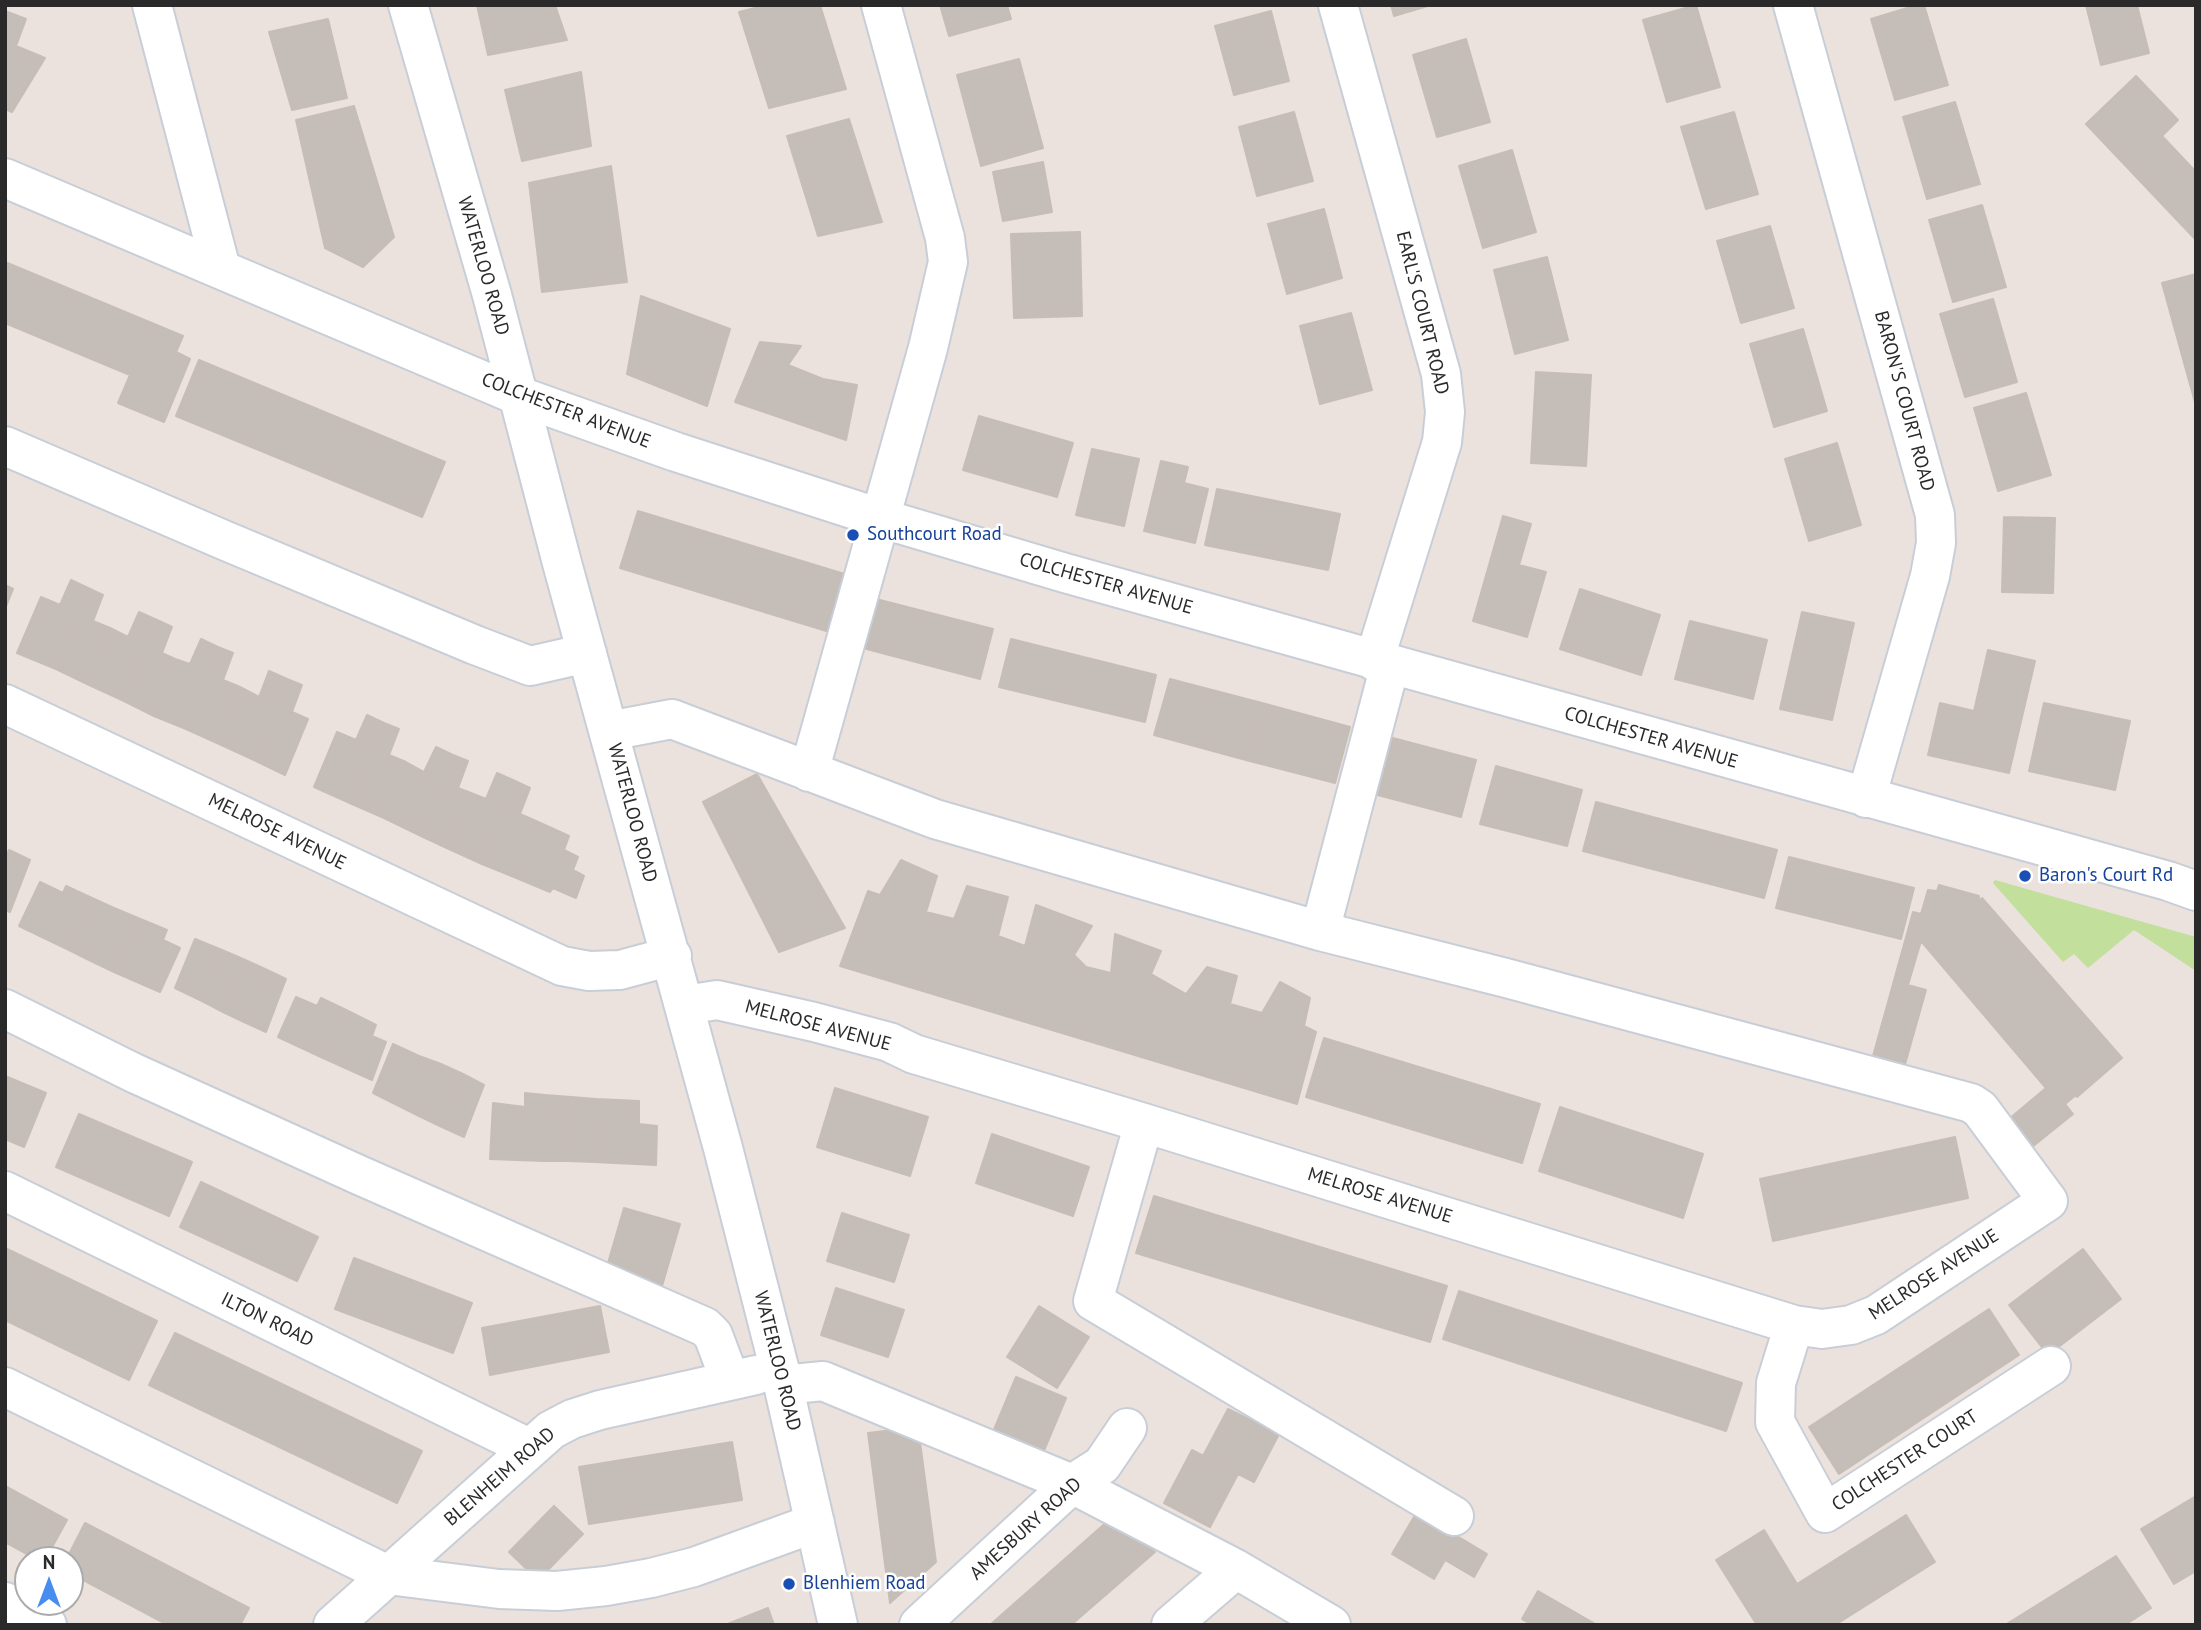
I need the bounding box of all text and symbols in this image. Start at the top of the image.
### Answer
street label: WATERLOO ROAD [452,194,514,338]
street label: EARL'S COURT ROAD [1391,229,1453,397]
street label: BARON'S COURT ROAD [1869,308,1939,494]
street label: COLCHESTER AVENUE [478,368,654,454]
place label: Southcourt Road [867,524,1002,546]
marker: Southcourt Road [845,527,861,543]
street label: COLCHESTER AVENUE [1017,548,1195,620]
street label: COLCHESTER AVENUE [1562,702,1740,774]
street label: WATERLOO ROAD [602,741,662,885]
street label: MELROSE AVENUE [204,789,350,875]
place label: Baron's Court Rd [2039,865,2173,887]
marker: Baron's Court Rd [2017,868,2033,884]
street label: MELROSE AVENUE [742,996,894,1056]
street label: MELROSE AVENUE [1305,1163,1455,1229]
street label: MELROSE AVENUE [1865,1224,2003,1326]
street label: ILTON ROAD [217,1288,317,1352]
street label: WATERLOO ROAD [749,1289,805,1433]
street label: COLCHESTER COURT [1828,1405,1982,1517]
street label: BLENHEIM ROAD [440,1423,560,1531]
street label: AMESBURY ROAD [966,1473,1086,1585]
north arrow [14,1546,84,1616]
text: N [43,1550,55,1574]
place label: Blenhiem Road [803,1573,926,1595]
marker: Blenhiem Road [781,1576,797,1592]

